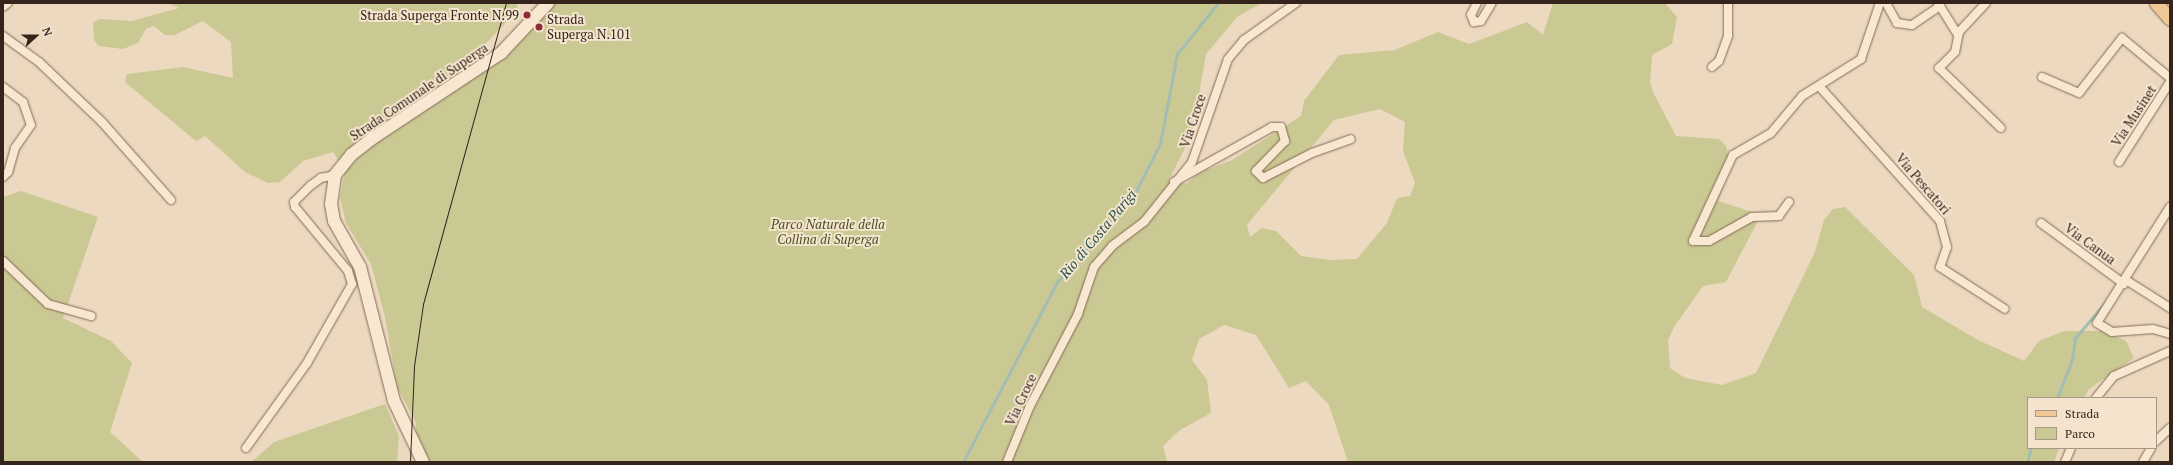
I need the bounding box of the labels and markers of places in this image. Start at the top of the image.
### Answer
place label: Strada Superga Fronte N.99 [360,7,519,23]
marker: Strada Superga Fronte N.99 [522,10,532,20]
place label: Strada Superga N.101 [547,12,631,43]
marker: Strada Superga N.101 [534,22,544,32]

